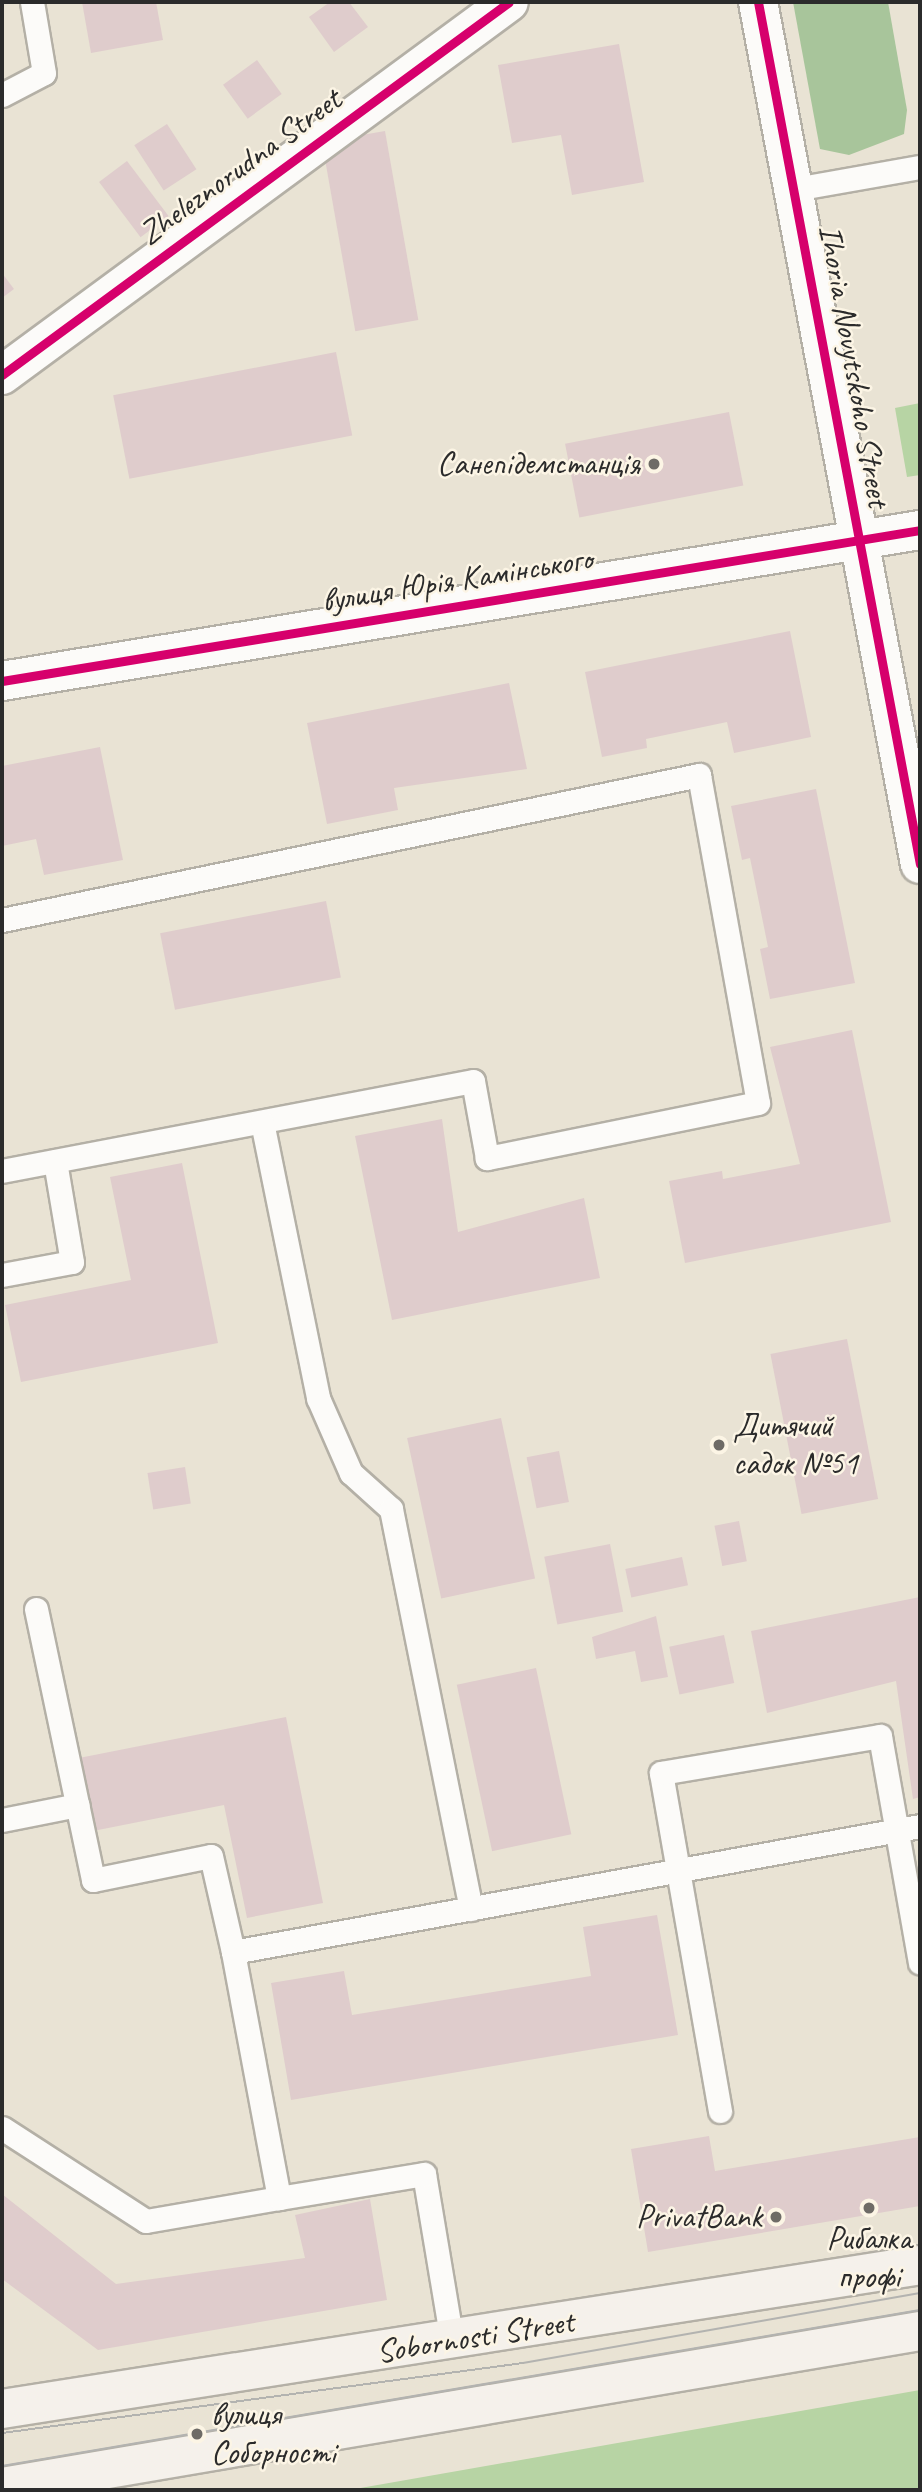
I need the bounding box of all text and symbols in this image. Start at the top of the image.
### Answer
street label: Zheleznorudna Street [131,80,349,254]
street label: Ihoria Novytskoho Street [810,221,898,511]
place label: Санепідемстанція [437,444,640,484]
marker: Санепідемстанція [646,456,662,472]
street label: вулиця Юрія Камінського [319,539,595,621]
place label: Дитячий садок №51 [733,1406,858,1484]
marker: Дитячий садок №51 [711,1437,727,1453]
place label: PrivatBank [636,2197,762,2237]
marker: Рибалка профі [861,2200,877,2216]
marker: PrivatBank [768,2209,784,2225]
place label: Рибалка профі [827,2219,911,2297]
street label: Sobornosti Street [373,2302,577,2372]
place label: вулиця Соборності [211,2395,336,2473]
marker: вулиця Соборності [189,2426,205,2442]

